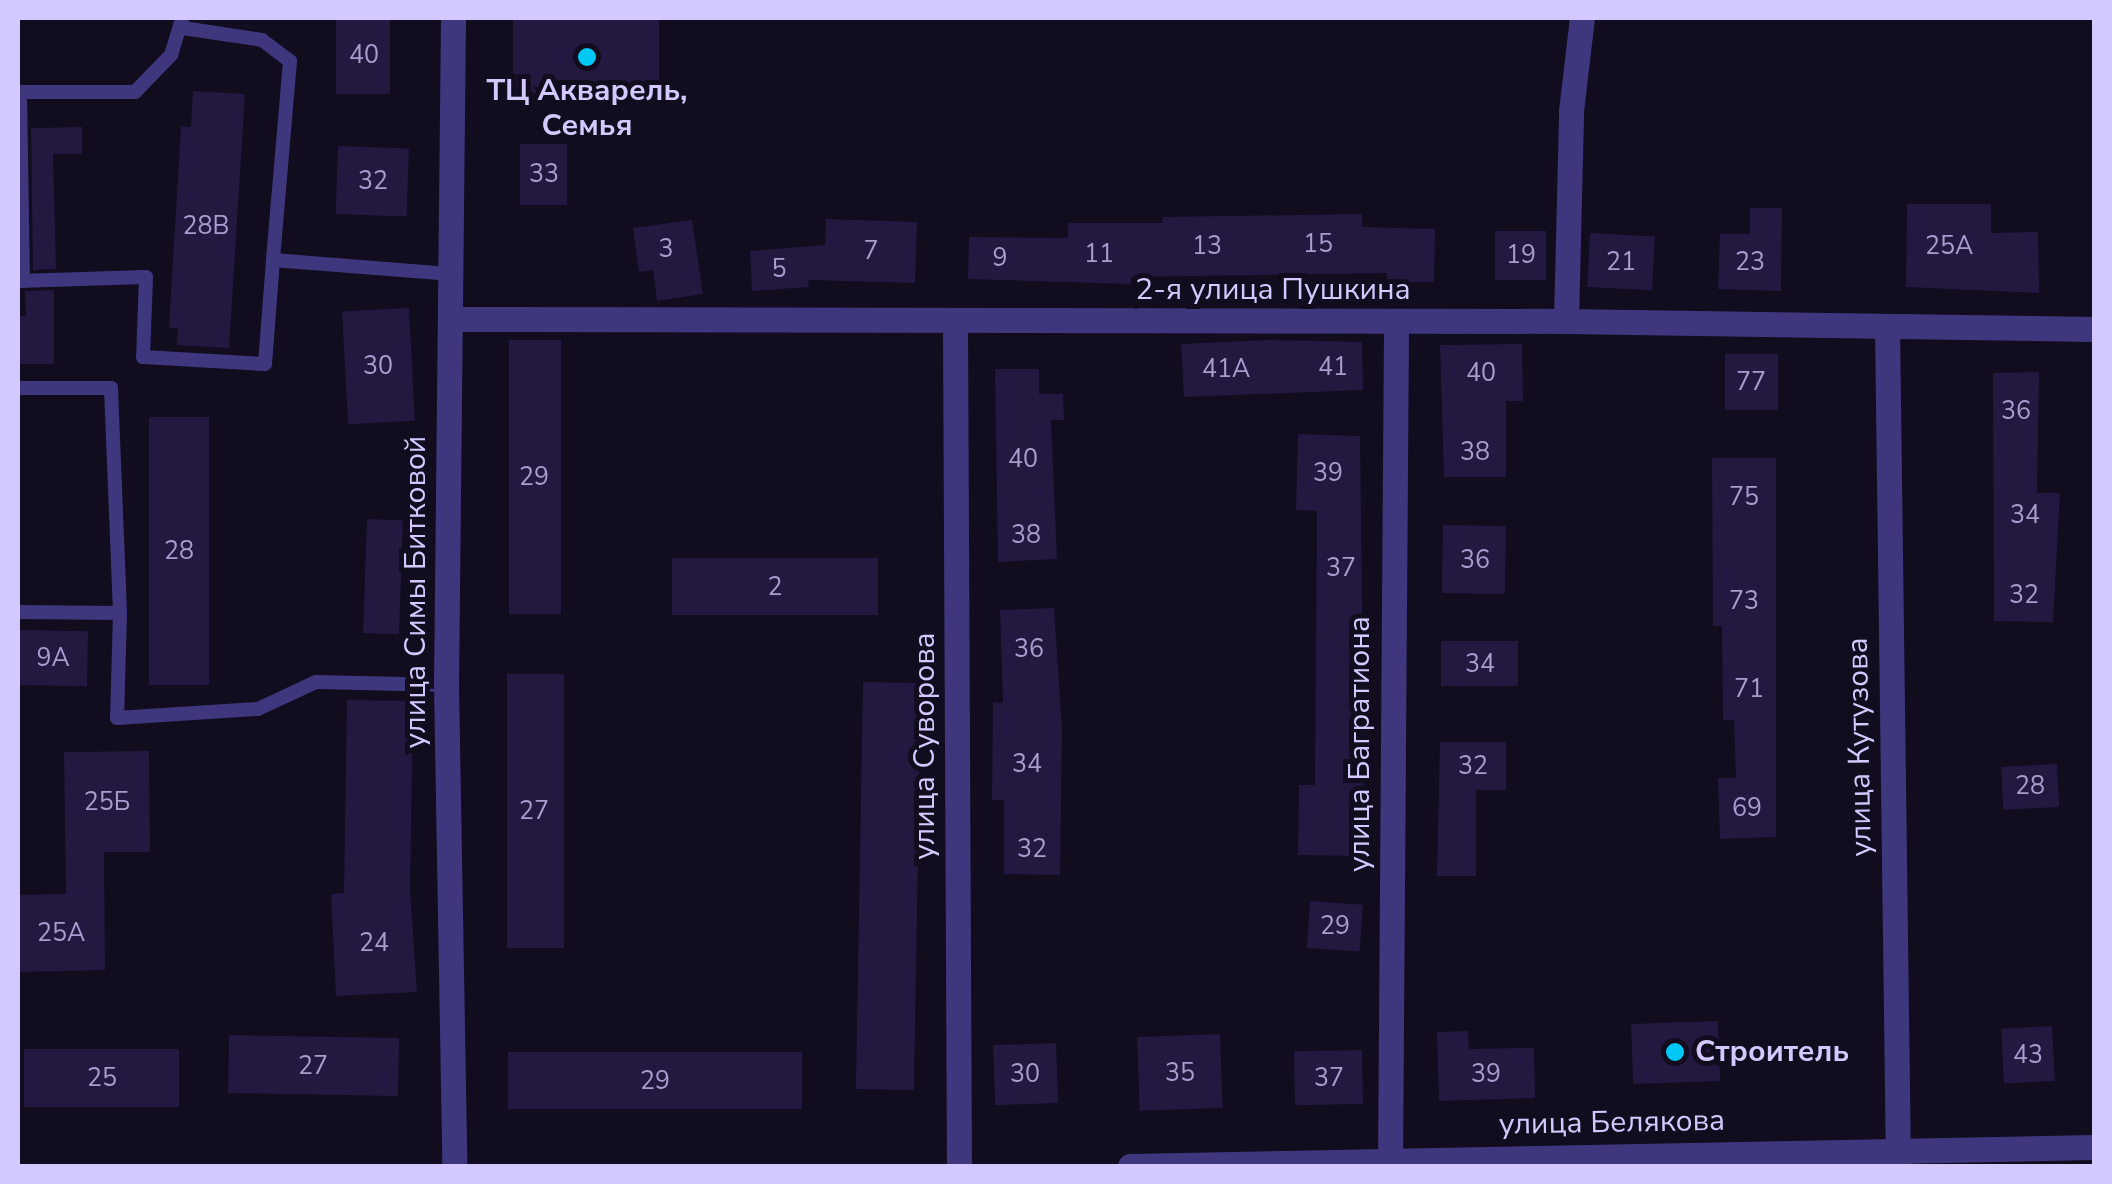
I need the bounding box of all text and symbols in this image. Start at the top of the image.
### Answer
house number: 40 [349,40,379,70]
marker: ТЦ Акварель, Семья [576,46,598,68]
place label: ТЦ Акварель, Семья [486,73,688,144]
house number: 33 [529,159,559,189]
house number: 32 [358,166,388,196]
house number: 28В [183,211,229,241]
house number: 15 [1303,229,1333,259]
house number: 13 [1192,231,1222,261]
house number: 25А [1925,231,1973,261]
house number: 3 [659,234,673,264]
house number: 7 [864,236,878,266]
house number: 11 [1084,239,1114,269]
house number: 19 [1506,240,1536,270]
house number: 9 [993,243,1007,273]
house number: 21 [1606,247,1636,277]
house number: 23 [1735,247,1765,277]
house number: 5 [772,254,786,284]
street label: 2-я улица Пушкина [1135,272,1411,308]
house number: 30 [363,351,393,381]
house number: 41 [1318,352,1348,382]
house number: 41А [1202,354,1250,384]
house number: 40 [1466,358,1496,388]
house number: 77 [1736,367,1766,397]
house number: 36 [2001,396,2031,426]
street label: улица Симы Битковой [398,436,434,748]
house number: 38 [1460,437,1490,467]
house number: 40 [1008,444,1038,474]
house number: 39 [1313,458,1343,488]
house number: 29 [519,462,549,492]
house number: 75 [1729,482,1759,512]
house number: 34 [2010,500,2040,530]
house number: 38 [1011,520,1041,550]
house number: 28 [164,536,194,566]
house number: 36 [1460,545,1490,575]
house number: 37 [1326,553,1356,583]
house number: 2 [768,572,782,602]
house number: 32 [2009,580,2039,610]
house number: 73 [1729,586,1759,616]
street label: улица Багратиона [1342,616,1378,872]
street label: улица Суворова [907,632,943,860]
house number: 36 [1014,634,1044,664]
street label: улица Кутузова [1840,637,1880,857]
house number: 9А [36,643,70,673]
house number: 34 [1465,649,1495,679]
house number: 71 [1734,674,1764,704]
house number: 34 [1012,749,1042,779]
house number: 32 [1458,751,1488,781]
house number: 28 [2015,771,2045,801]
house number: 25Б [84,787,130,817]
house number: 69 [1732,793,1762,823]
house number: 27 [519,796,549,826]
house number: 32 [1017,834,1047,864]
house number: 29 [1320,911,1350,941]
house number: 25А [37,918,85,948]
house number: 24 [359,928,389,958]
place label: Строитель [1695,1034,1849,1070]
house number: 43 [2013,1040,2043,1070]
marker: Строитель [1664,1041,1686,1063]
house number: 27 [298,1051,328,1081]
house number: 35 [1165,1058,1195,1088]
house number: 30 [1010,1059,1040,1089]
house number: 39 [1471,1059,1501,1089]
house number: 25 [87,1063,117,1093]
house number: 37 [1314,1063,1344,1093]
house number: 29 [640,1066,670,1096]
street label: улица Белякова [1499,1103,1725,1143]

